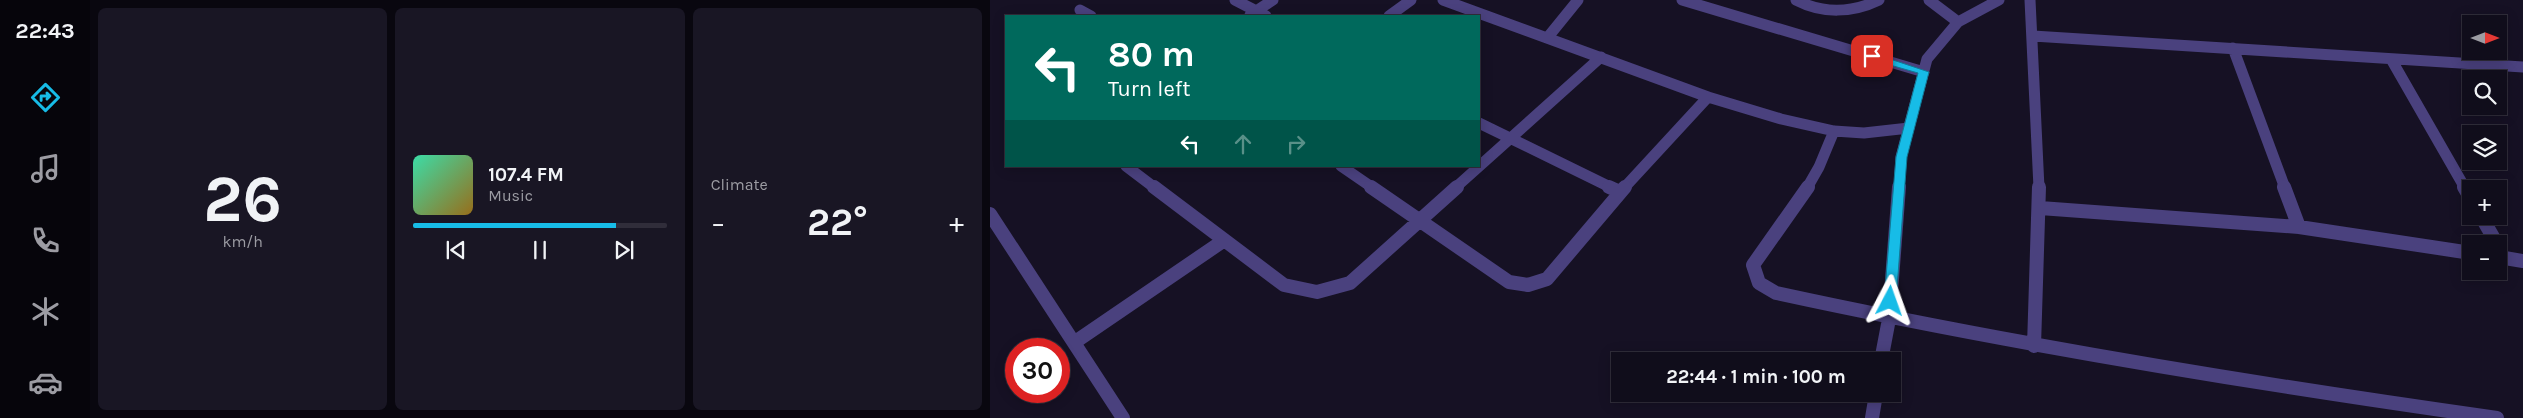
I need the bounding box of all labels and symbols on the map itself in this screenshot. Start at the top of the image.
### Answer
north arrow [2462,15,2508,60]
pin [1851,35,1893,77]
position arrow [1863,274,1915,326]
speed limit sign: 30 [1005,338,1070,403]

